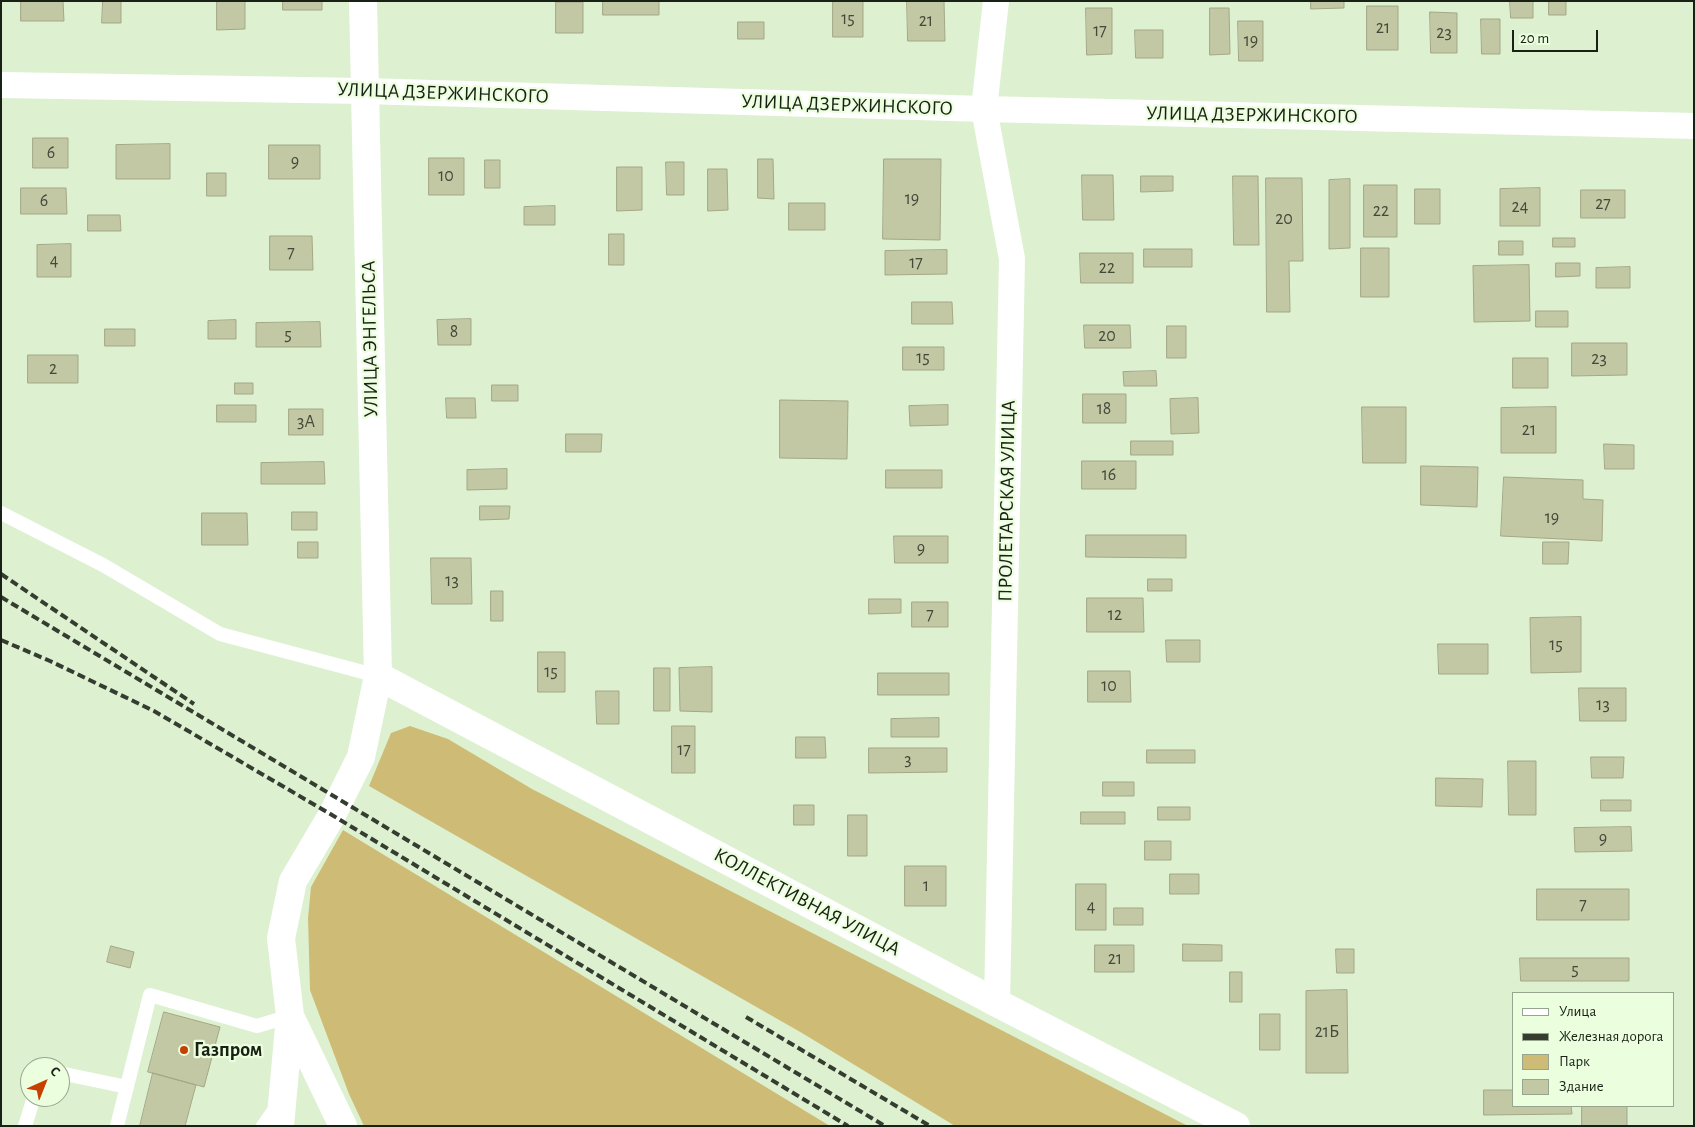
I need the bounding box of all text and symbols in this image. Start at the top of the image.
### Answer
house number: 15 [841,8,855,30]
house number: 21 [919,10,933,32]
house number: 21 [1376,17,1390,39]
house number: 17 [1093,20,1107,42]
scale bar [1515,20,1601,52]
house number: 23 [1436,22,1452,44]
house number: 19 [1244,30,1258,52]
text: 20 m [1520,31,1549,46]
street label: УЛИЦА ДЗЕРЖИНСКОГО [337,77,549,109]
street label: УЛИЦА ДЗЕРЖИНСКОГО [741,89,953,121]
street label: УЛИЦА ДЗЕРЖИНСКОГО [1146,101,1358,129]
house number: 6 [47,142,55,164]
house number: 9 [291,151,299,173]
house number: 10 [438,165,454,187]
house number: 19 [905,188,919,210]
house number: 6 [40,190,48,212]
house number: 27 [1595,193,1611,215]
house number: 24 [1512,196,1528,218]
house number: 22 [1373,200,1389,222]
house number: 20 [1275,208,1293,230]
house number: 7 [287,242,295,264]
house number: 4 [50,250,58,272]
house number: 17 [909,252,923,274]
house number: 22 [1099,257,1115,279]
street label: УЛИЦА ЭНГЕЛЬСА [357,260,383,418]
house number: 8 [450,321,458,343]
house number: 5 [284,324,292,346]
house number: 20 [1098,325,1116,347]
house number: 15 [916,347,930,369]
house number: 23 [1591,348,1607,370]
house number: 2 [49,358,57,380]
house number: 18 [1097,398,1111,420]
street label: ПРОЛЕТАРСКАЯ УЛИЦА [993,400,1021,602]
house number: 3А [297,411,315,433]
house number: 21 [1522,419,1536,441]
house number: 16 [1102,464,1116,486]
house number: 19 [1545,507,1559,529]
house number: 9 [917,538,925,560]
house number: 13 [445,570,459,592]
house number: 7 [926,604,934,626]
house number: 12 [1108,604,1122,626]
house number: 15 [1549,634,1563,656]
house number: 15 [544,661,558,683]
house number: 10 [1101,675,1117,697]
house number: 13 [1596,694,1610,716]
house number: 17 [677,739,691,761]
house number: 3 [904,749,912,771]
house number: 9 [1599,828,1607,850]
street label: КОЛЛЕКТИВНАЯ УЛИЦА [710,843,904,961]
house number: 1 [923,875,929,897]
house number: 7 [1579,894,1587,916]
house number: 4 [1087,896,1095,918]
house number: 21 [1108,948,1122,970]
house number: 5 [1571,959,1579,981]
legend [1512,992,1675,1107]
text: Улица [1559,1004,1596,1019]
house number: 21Б [1315,1021,1339,1043]
text: Железная дорога [1559,1029,1663,1044]
place label: Газпром [194,1038,262,1062]
marker: Газпром [178,1044,190,1056]
text: Парк [1559,1054,1590,1069]
north arrow [20,1057,70,1107]
text: С [47,1064,62,1080]
text: Здание [1559,1079,1604,1094]

